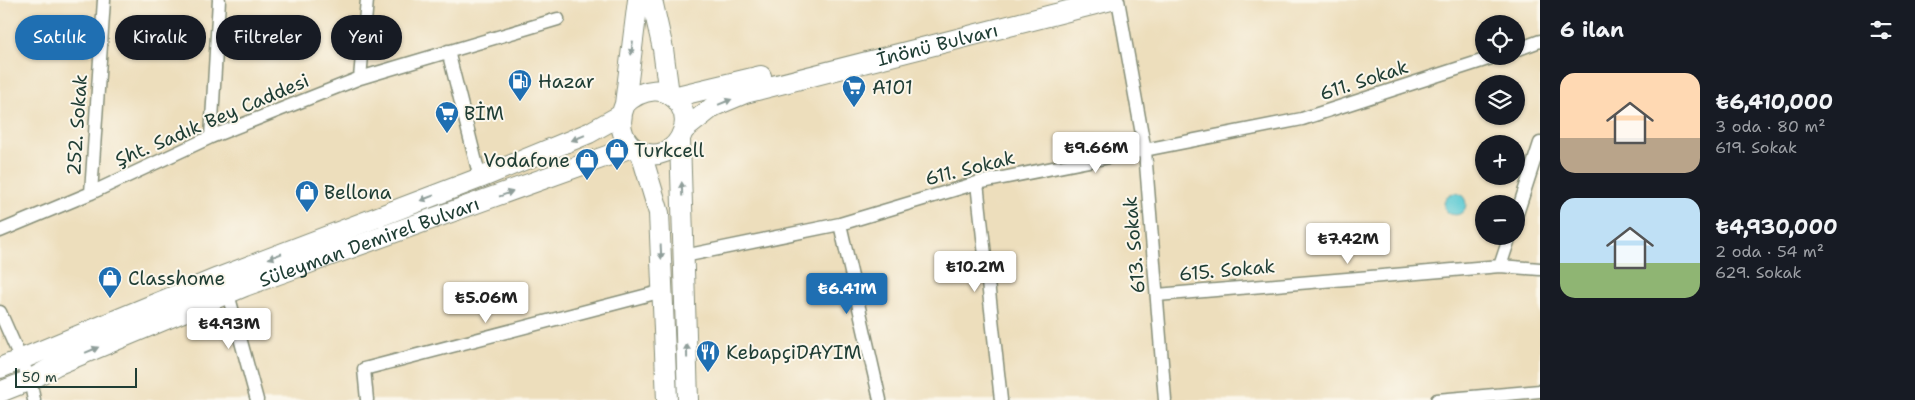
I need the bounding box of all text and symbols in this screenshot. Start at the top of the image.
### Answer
chip: Satılık [15,15,105,60]
chip: Kiralık [115,15,206,60]
chip: Filtreler [216,15,321,60]
chip: Yeni [331,15,402,60]
map controls [1475,15,1525,245]
button: locate [1475,15,1525,65]
text: 6 ilan [1560,16,1624,44]
icon: filters [1867,16,1895,44]
street label: İnönü Bulvarı [874,17,1001,72]
one-way arrow [628,41,636,57]
street label: 611. Sokak [1316,54,1412,106]
street label: Şht. Sadık Bey Caddesi [111,68,313,172]
fuel station icon: Hazar [507,68,533,102]
place label: Hazar [538,69,595,94]
street label: 252. Sokak [61,73,93,177]
supermarket icon: A101 [841,74,867,108]
place label: A101 [872,75,913,100]
button: layers [1475,75,1525,125]
text: ₺6,410,000 [1715,88,1833,116]
icon: home [1600,93,1660,153]
one-way arrow [717,97,732,105]
supermarket icon: BİM [434,100,460,134]
place label: BİM [464,101,504,126]
text: 3 oda · 80 m² [1715,116,1826,137]
pin: ₺9.66M [1055,132,1137,174]
one-way arrow [571,134,585,142]
button: + [1475,135,1525,185]
shop icon: Turkcell [604,137,630,171]
text: ₺9.66M [1064,137,1128,158]
text: 619. Sokak [1715,137,1797,158]
place label: Turkcell [634,138,704,163]
street label: 611. Sokak [922,145,1018,191]
shop icon: Vodafone [574,147,600,181]
place label: Vodafone [483,148,570,173]
shop icon: Bellona [294,179,320,213]
place label: Bellona [324,180,392,205]
one-way arrow [677,181,685,197]
street label: Süleyman Demirel Bulvarı [255,190,483,292]
one-way arrow [498,190,513,197]
one-way arrow [420,195,434,203]
street label: 613. Sokak [1117,195,1151,295]
button: − [1475,195,1525,245]
text: ₺4,930,000 [1715,213,1838,241]
icon: home [1600,218,1660,278]
pin: ₺7.42M [1307,222,1389,265]
text: ₺7.42M [1317,228,1379,249]
text: 2 oda · 54 m² [1715,241,1824,262]
one-way arrow [657,244,665,260]
pin: ₺10.2M [934,250,1016,293]
one-way arrow [268,253,282,261]
street label: 615. Sokak [1178,253,1276,287]
text: ₺10.2M [945,256,1005,277]
text: 629. Sokak [1715,262,1802,283]
shop icon: Classhome [97,265,123,299]
place label: Classhome [128,266,225,291]
pin: ₺6.41M [806,272,888,315]
text: ₺6.41M [817,278,877,299]
pin: ₺5.06M [445,282,527,324]
text: ₺5.06M [454,287,518,308]
pin: ₺4.93M [188,308,270,350]
text: ₺4.93M [198,313,260,334]
restaurant icon: KebapçiDAYIM [695,339,721,373]
place label: KebapçiDAYIM [726,340,862,365]
one-way arrow [682,343,690,359]
one-way arrow [85,346,99,354]
scale bar [15,365,138,388]
text: 50 m [22,368,57,386]

